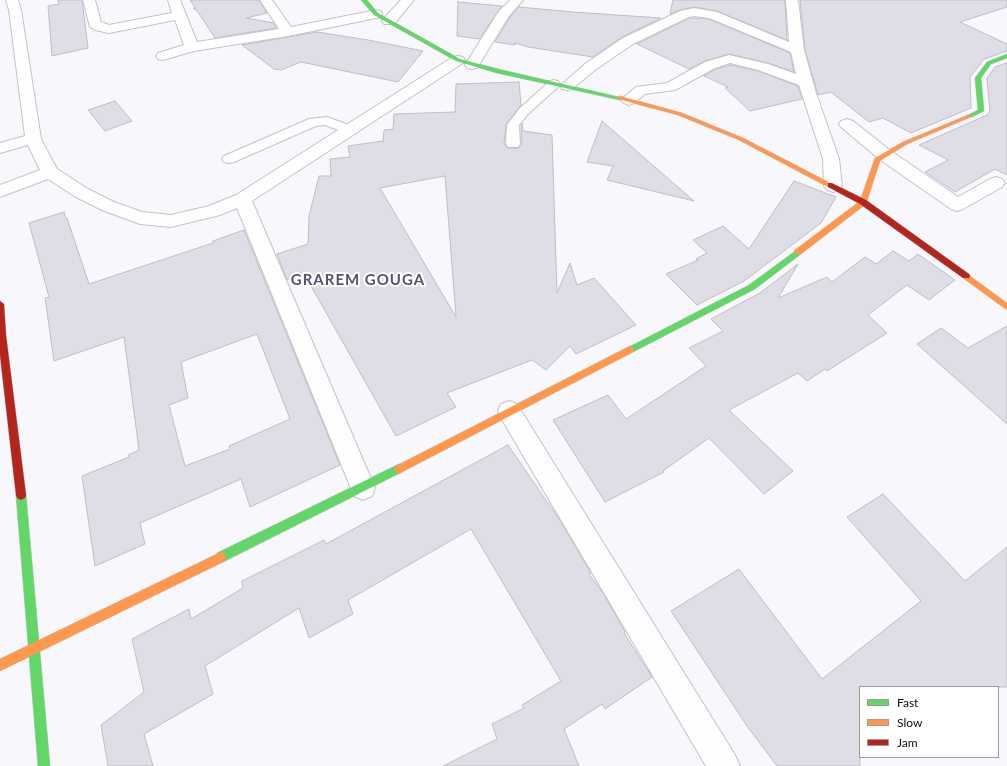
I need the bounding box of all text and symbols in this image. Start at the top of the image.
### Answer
district label: GRAREM GOUGA [291,271,425,289]
legend [859,686,999,758]
text: Fast [897,695,918,710]
text: Slow [897,715,922,730]
text: Jam [897,735,918,750]

